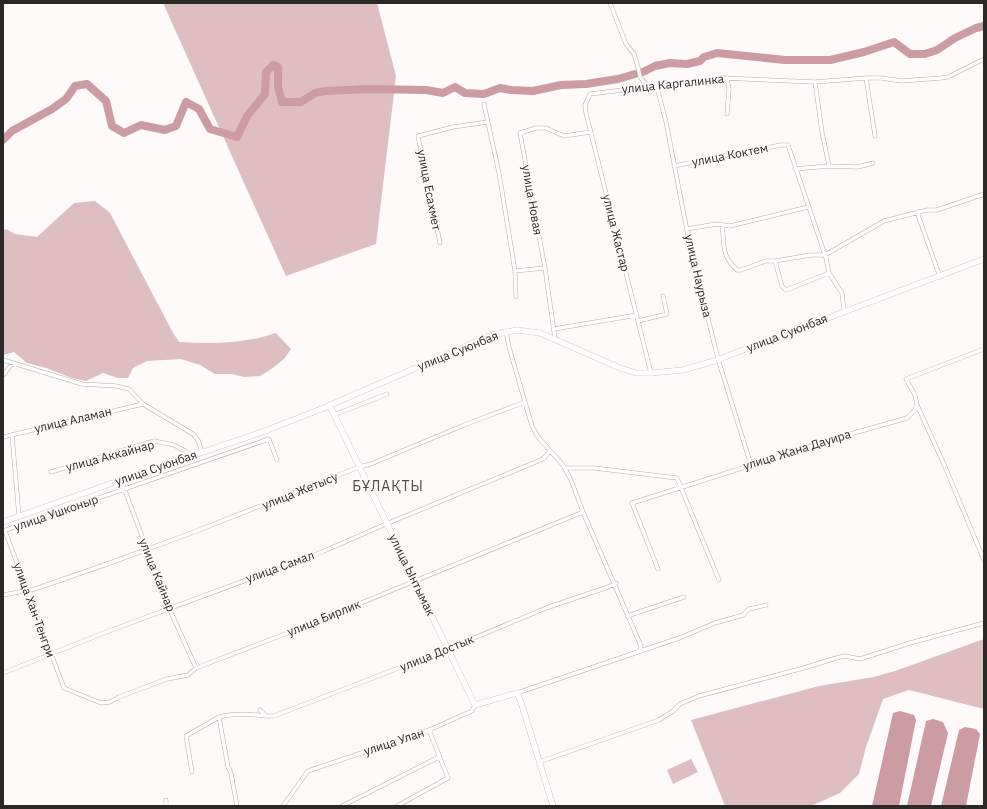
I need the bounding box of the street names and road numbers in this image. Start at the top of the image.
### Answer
street label: улица Каргалинка [621,71,725,96]
street label: улица Коктем [690,140,769,169]
street label: улица Есахмет [414,148,445,232]
street label: улица Новая [519,164,546,236]
street label: улица Жастар [600,193,633,273]
street label: улица Наурыза [682,233,715,320]
street label: улица Суюнбая [744,310,829,355]
street label: улица Суюнбая [415,328,500,374]
street label: улица Аламан [33,403,113,436]
street label: улица Жана Дауира [741,426,853,473]
street label: улица Аккайнар [64,437,156,475]
street label: улица Суюнбая [113,447,199,489]
street label: улица Жетысу [260,469,340,513]
street label: улица Ушконыр [12,491,100,534]
street label: улица Ынтымак [386,531,439,619]
street label: улица Кайнар [136,536,179,614]
street label: улица Самал [244,547,316,586]
street label: улица Хан-Тенгри [10,560,59,659]
street label: улица Бирлик [285,596,363,639]
street label: улица Достык [398,631,476,674]
street label: улица Улан [362,725,426,758]

